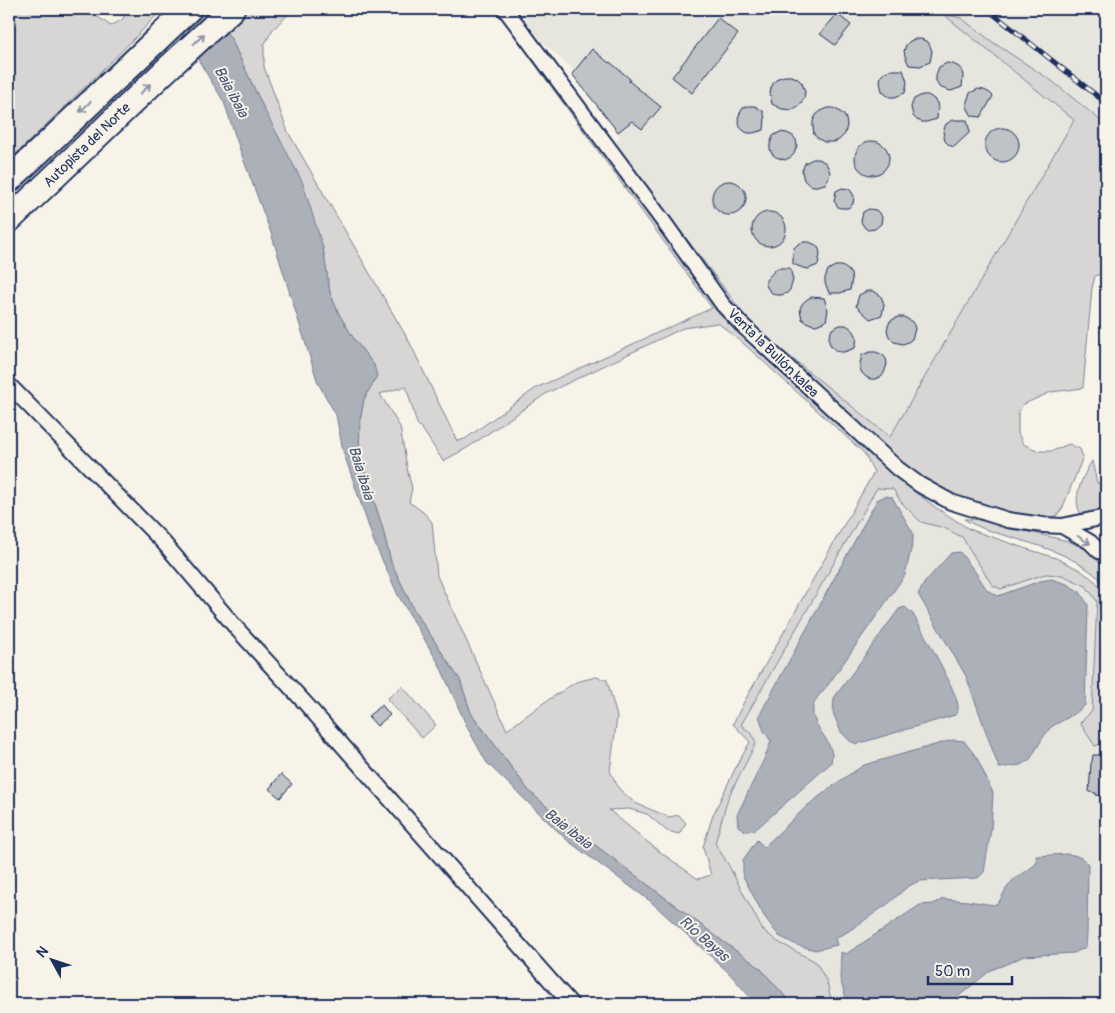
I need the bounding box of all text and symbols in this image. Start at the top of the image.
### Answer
one-way arrow [192,33,205,45]
water label: Baia ibaia [210,63,253,122]
one-way arrow [139,84,151,96]
street label: Autopista del Norte [40,99,134,191]
one-way arrow [79,101,92,113]
street label: Venta la Bullón kalea [724,305,822,401]
water label: Baia ibaia [344,444,378,503]
one-way arrow [1077,535,1091,545]
water label: Baia ibaia [540,805,596,854]
water label: Río Bayas [675,912,735,967]
north arrow [28,936,78,986]
text: N [33,943,52,961]
scale bar [928,953,1011,985]
text: 50 m [935,962,970,981]

